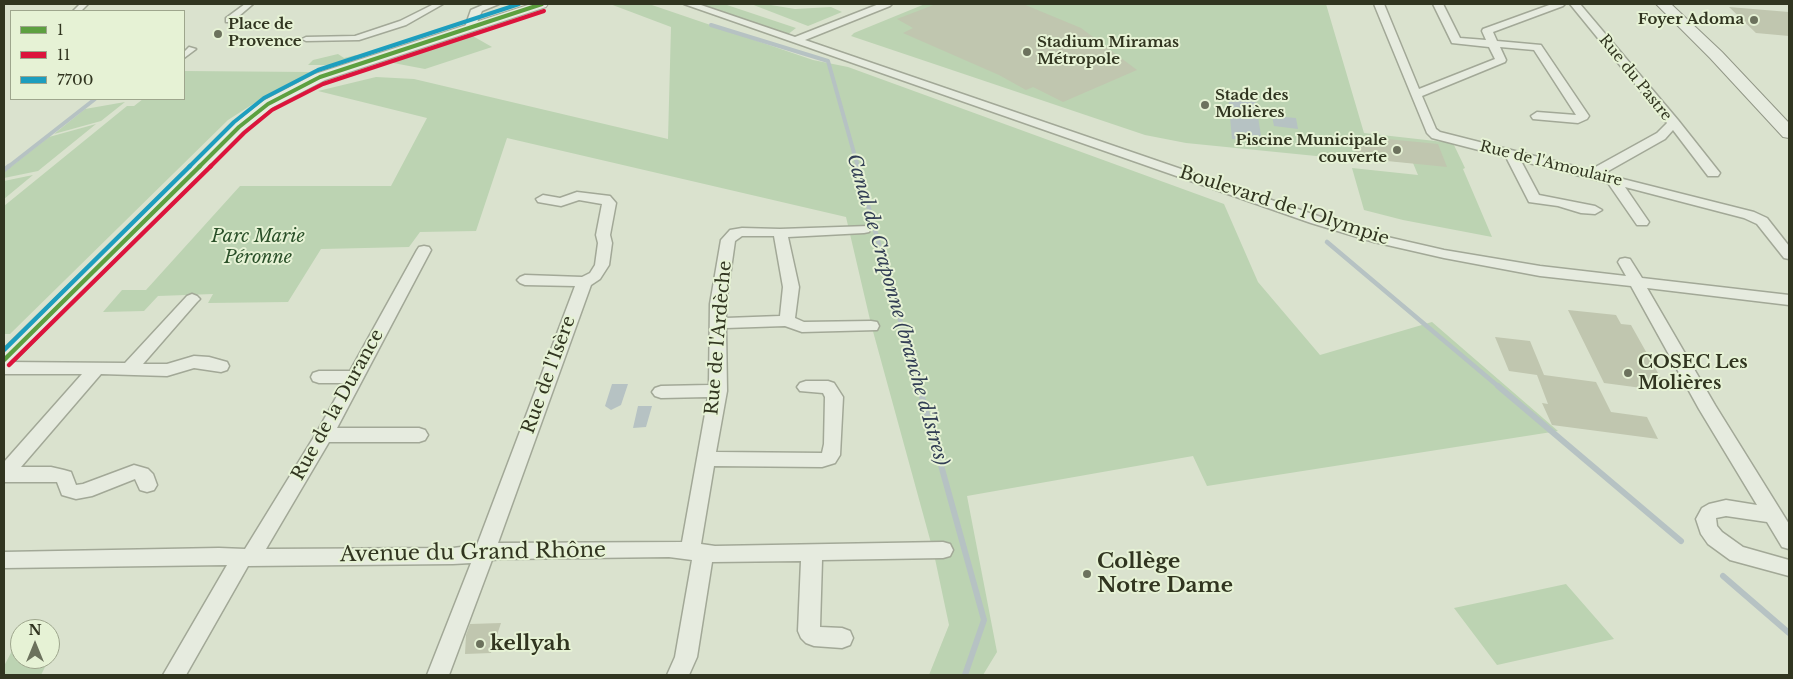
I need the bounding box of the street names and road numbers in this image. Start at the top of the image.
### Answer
street label: Rue du Pastre [1595,31,1675,125]
street label: Rue de l'Amoulaire [1478,138,1624,190]
street label: Boulevard de l'Olympie [1176,162,1392,250]
street label: Rue de l'Ardèche [701,260,737,416]
street label: Rue de l'Isère [518,313,580,437]
street label: Rue de la Durance [288,326,388,484]
street label: Avenue du Grand Rhône [340,538,606,568]

